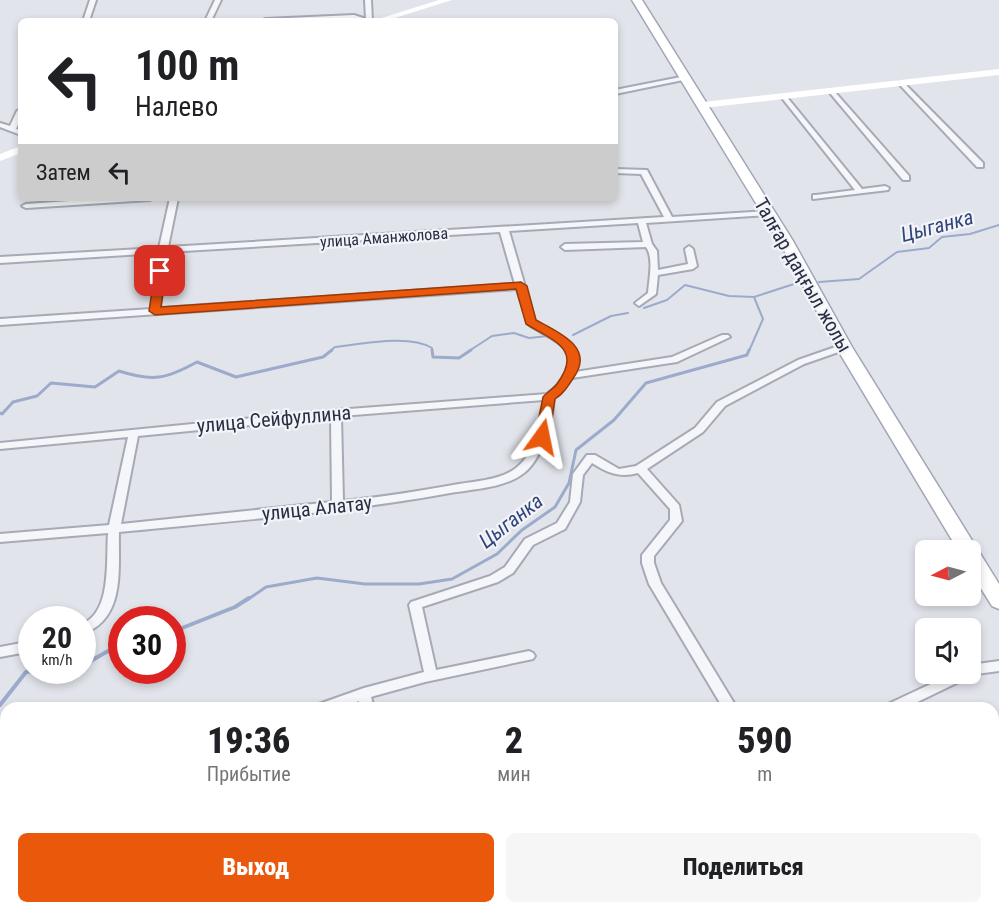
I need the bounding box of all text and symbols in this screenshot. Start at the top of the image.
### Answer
text: 100 m [135,41,240,90]
icon: left [36,42,114,120]
text: Налево [135,91,218,123]
icon: left [103,156,136,189]
text: Затем [36,160,91,185]
street label: Талғар даңғыл жолы [749,194,857,356]
water label: Цыганка [898,205,976,247]
street label: улица Аманжолова [320,224,449,251]
pin [134,245,185,296]
icon: arrive [143,254,176,287]
street label: улица Сейфуллина [196,400,352,438]
position arrow [510,405,574,469]
water label: Цыганка [474,489,548,553]
street label: улица Алатау [261,490,373,526]
north arrow [915,540,981,606]
map controls [915,540,981,684]
speed limit sign: 30 [108,606,186,684]
button: sound [915,618,981,684]
text: 20 [42,620,72,655]
text: km/h [42,651,72,669]
text: 19:36 [207,720,290,762]
text: 2 [505,720,523,762]
text: 590 [737,720,792,762]
text: Прибытие [207,762,291,786]
text: мин [497,762,531,786]
text: m [757,762,772,786]
button: Выход [18,833,494,902]
button: Поделиться [506,833,981,902]

